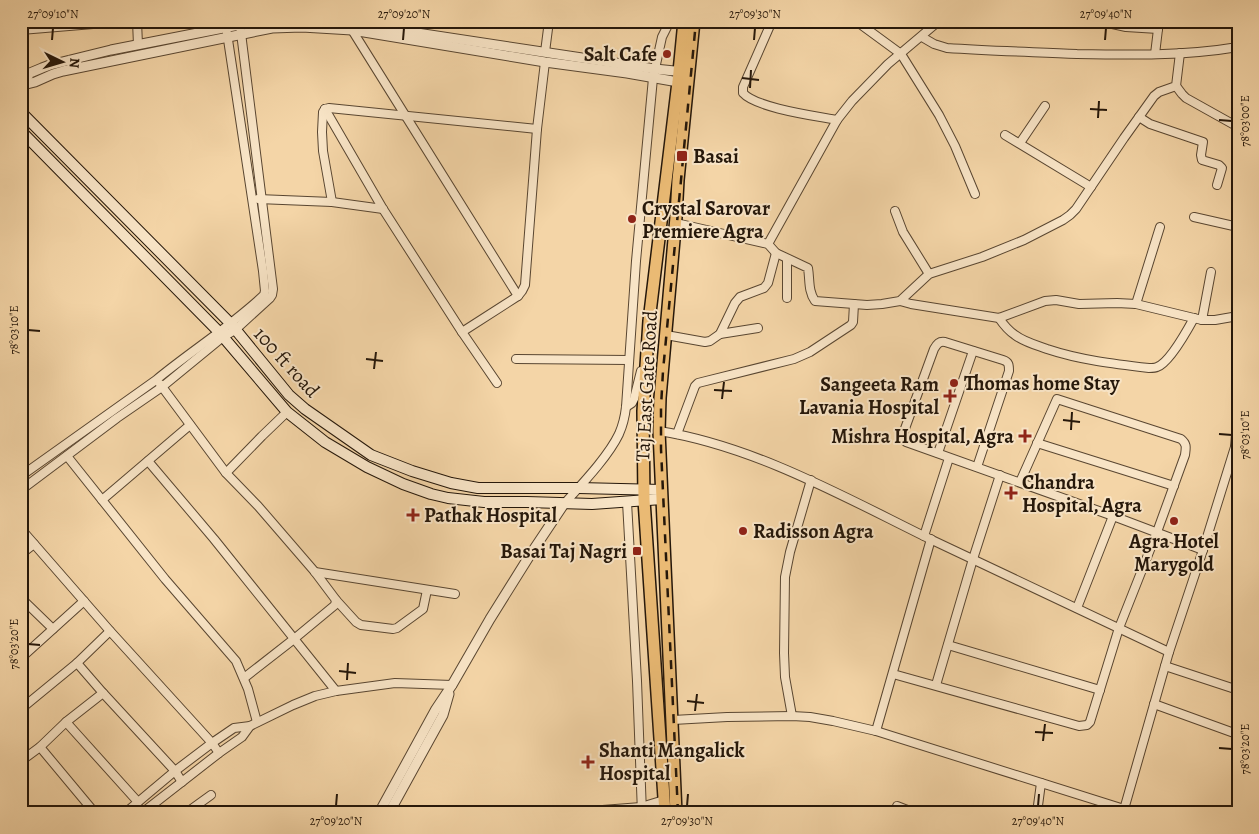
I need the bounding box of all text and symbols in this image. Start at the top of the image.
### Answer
text: 27°09'10"N [27,6,79,22]
text: 27°09'20"N [378,6,431,22]
text: 27°09'30"N [729,6,781,22]
text: 27°09'40"N [1080,6,1133,22]
north arrow [38,38,88,88]
place label: Salt Cafe [584,41,657,68]
marker: Salt Cafe [661,48,673,60]
text: N [65,57,84,69]
text: 78°03'00"E [1237,95,1253,147]
place label: Basai [693,143,739,170]
marker: Basai [675,149,689,163]
place label: Crystal Sarovar Premiere Agra [642,195,770,245]
marker: Crystal Sarovar Premiere Agra [626,213,638,225]
text: 78°03'10"E [6,305,22,355]
street label: Taj East Gate Road [629,310,664,462]
street label: 100 ft road [248,321,326,404]
place label: Thomas home Stay [964,370,1120,397]
place label: Sangeeta Ram Lavania Hospital [799,371,940,421]
marker: Thomas home Stay [948,377,960,389]
marker: Sangeeta Ram Lavania Hospital [943,389,957,403]
text: 78°03'10"E [1237,410,1253,460]
place label: Mishra Hospital, Agra [831,423,1014,450]
marker: Mishra Hospital, Agra [1018,429,1032,443]
place label: Chandra Hospital, Agra [1022,469,1142,519]
marker: Chandra Hospital, Agra [1004,486,1018,500]
place label: Pathak Hospital [424,502,558,529]
marker: Pathak Hospital [406,508,420,522]
marker: Agra Hotel Marygold [1168,515,1180,527]
place label: Radisson Agra [753,518,874,545]
marker: Radisson Agra [737,525,749,537]
place label: Agra Hotel Marygold [1128,528,1220,578]
place label: Basai Taj Nagri [500,538,627,565]
marker: Basai Taj Nagri [631,545,643,557]
text: 78°03'20"E [6,619,22,669]
text: 78°03'20"E [1237,724,1253,774]
place label: Shanti Mangalick Hospital [599,737,745,787]
marker: Shanti Mangalick Hospital [581,755,595,769]
text: 27°09'20"N [310,813,363,829]
text: 27°09'30"N [661,813,713,829]
text: 27°09'40"N [1012,813,1065,829]

